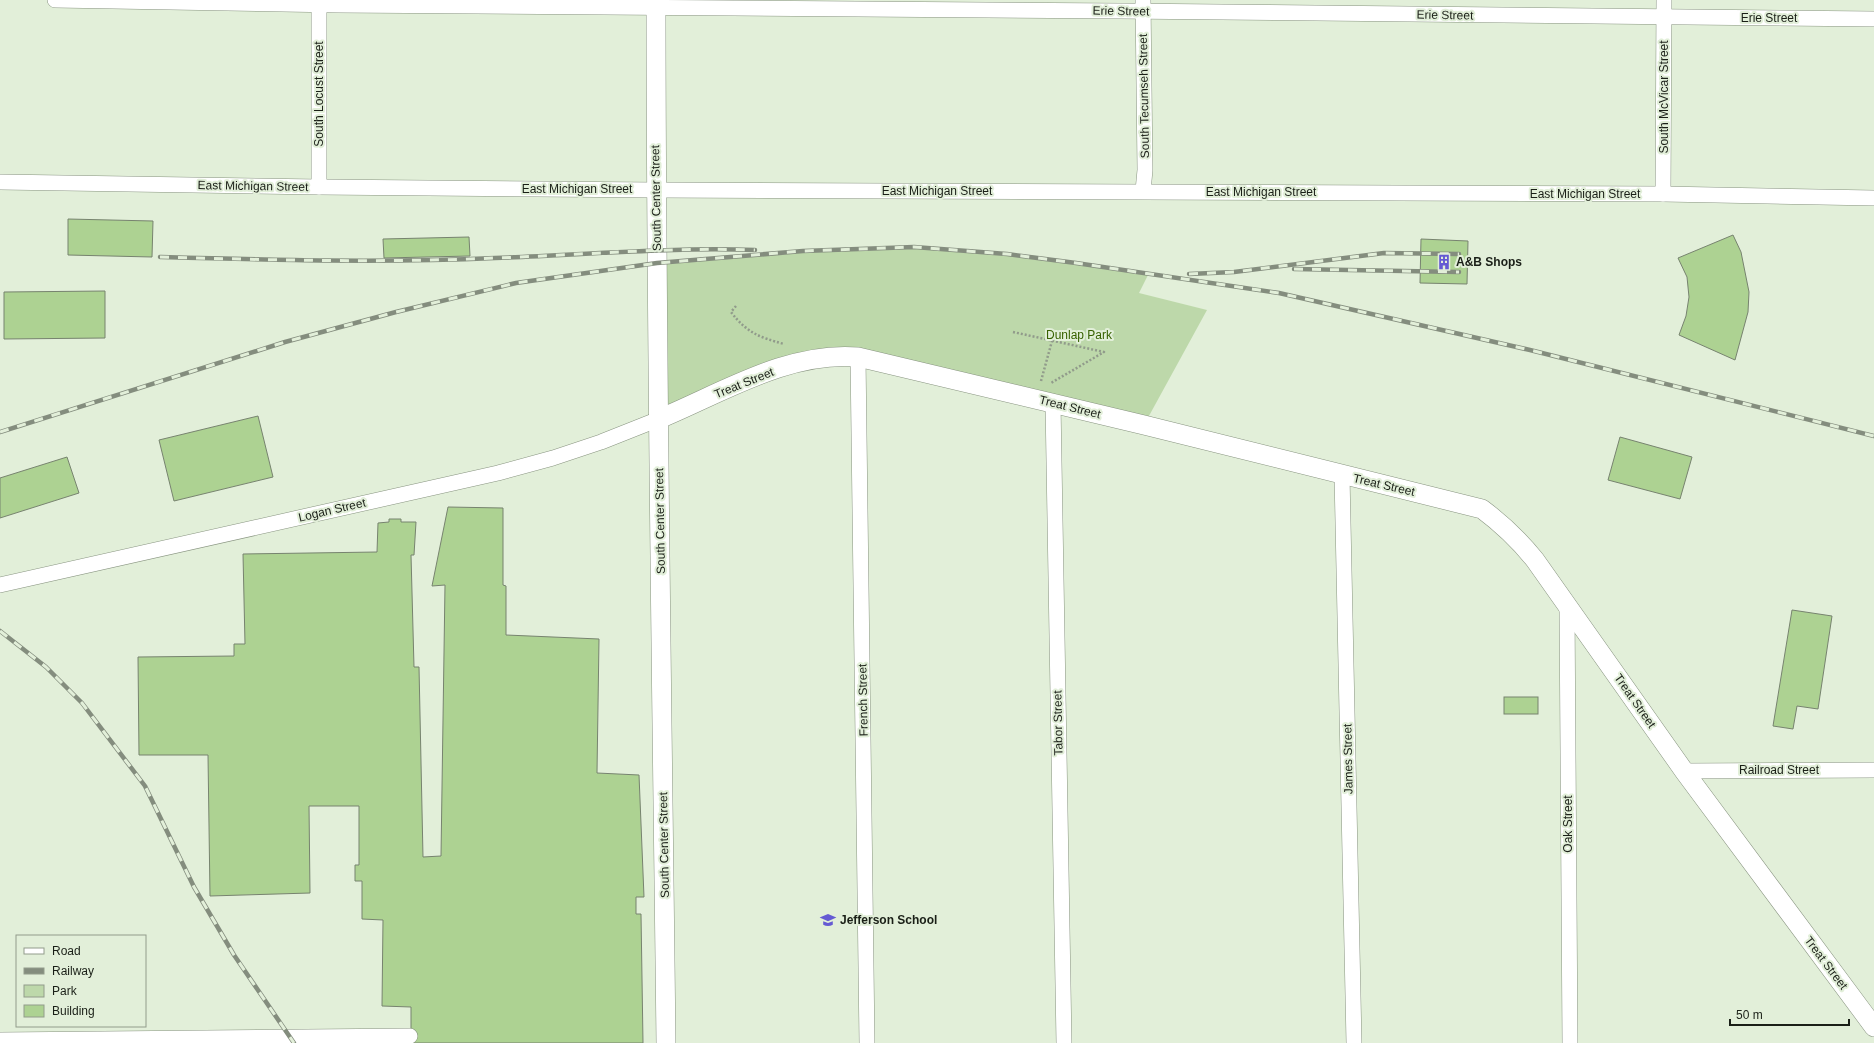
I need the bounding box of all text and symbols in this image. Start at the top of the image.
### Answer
street label: Erie Street [1093,4,1150,19]
street label: Erie Street [1417,8,1474,23]
street label: Erie Street [1741,11,1798,25]
street label: South Tecumseh Street [1136,33,1152,158]
street label: South McVicar Street [1657,40,1671,154]
street label: South Locust Street [312,41,326,147]
street label: South Center Street [648,144,664,251]
street label: East Michigan Street [198,178,309,194]
street label: East Michigan Street [522,182,633,196]
street label: East Michigan Street [882,184,993,198]
street label: East Michigan Street [1206,185,1317,199]
street label: East Michigan Street [1530,187,1641,201]
building icon: A&B Shops [1435,253,1453,271]
place label: A&B Shops [1456,255,1522,269]
park label: Dunlap Park [1046,328,1113,342]
street label: Treat Street [712,364,776,401]
street label: Treat Street [1038,393,1103,422]
street label: South Center Street [652,467,668,574]
street label: Treat Street [1352,471,1417,499]
street label: Logan Street [297,495,368,525]
street label: French Street [855,663,871,736]
street label: Treat Street [1611,671,1659,731]
street label: Tabor Street [1050,690,1066,756]
street label: James Street [1340,723,1356,794]
street label: Railroad Street [1739,763,1820,777]
street label: South Center Street [656,791,672,898]
street label: Oak Street [1561,795,1575,853]
school or university icon: Jefferson School [819,911,837,929]
place label: Jefferson School [840,913,937,927]
street label: Treat Street [1801,934,1851,993]
legend [16,935,146,1027]
text: Road [52,944,81,958]
text: Railway [52,964,94,978]
text: Park [52,984,78,998]
scale bar [1730,1001,1849,1027]
text: Building [52,1004,95,1018]
text: 50 m [1736,1008,1763,1022]

